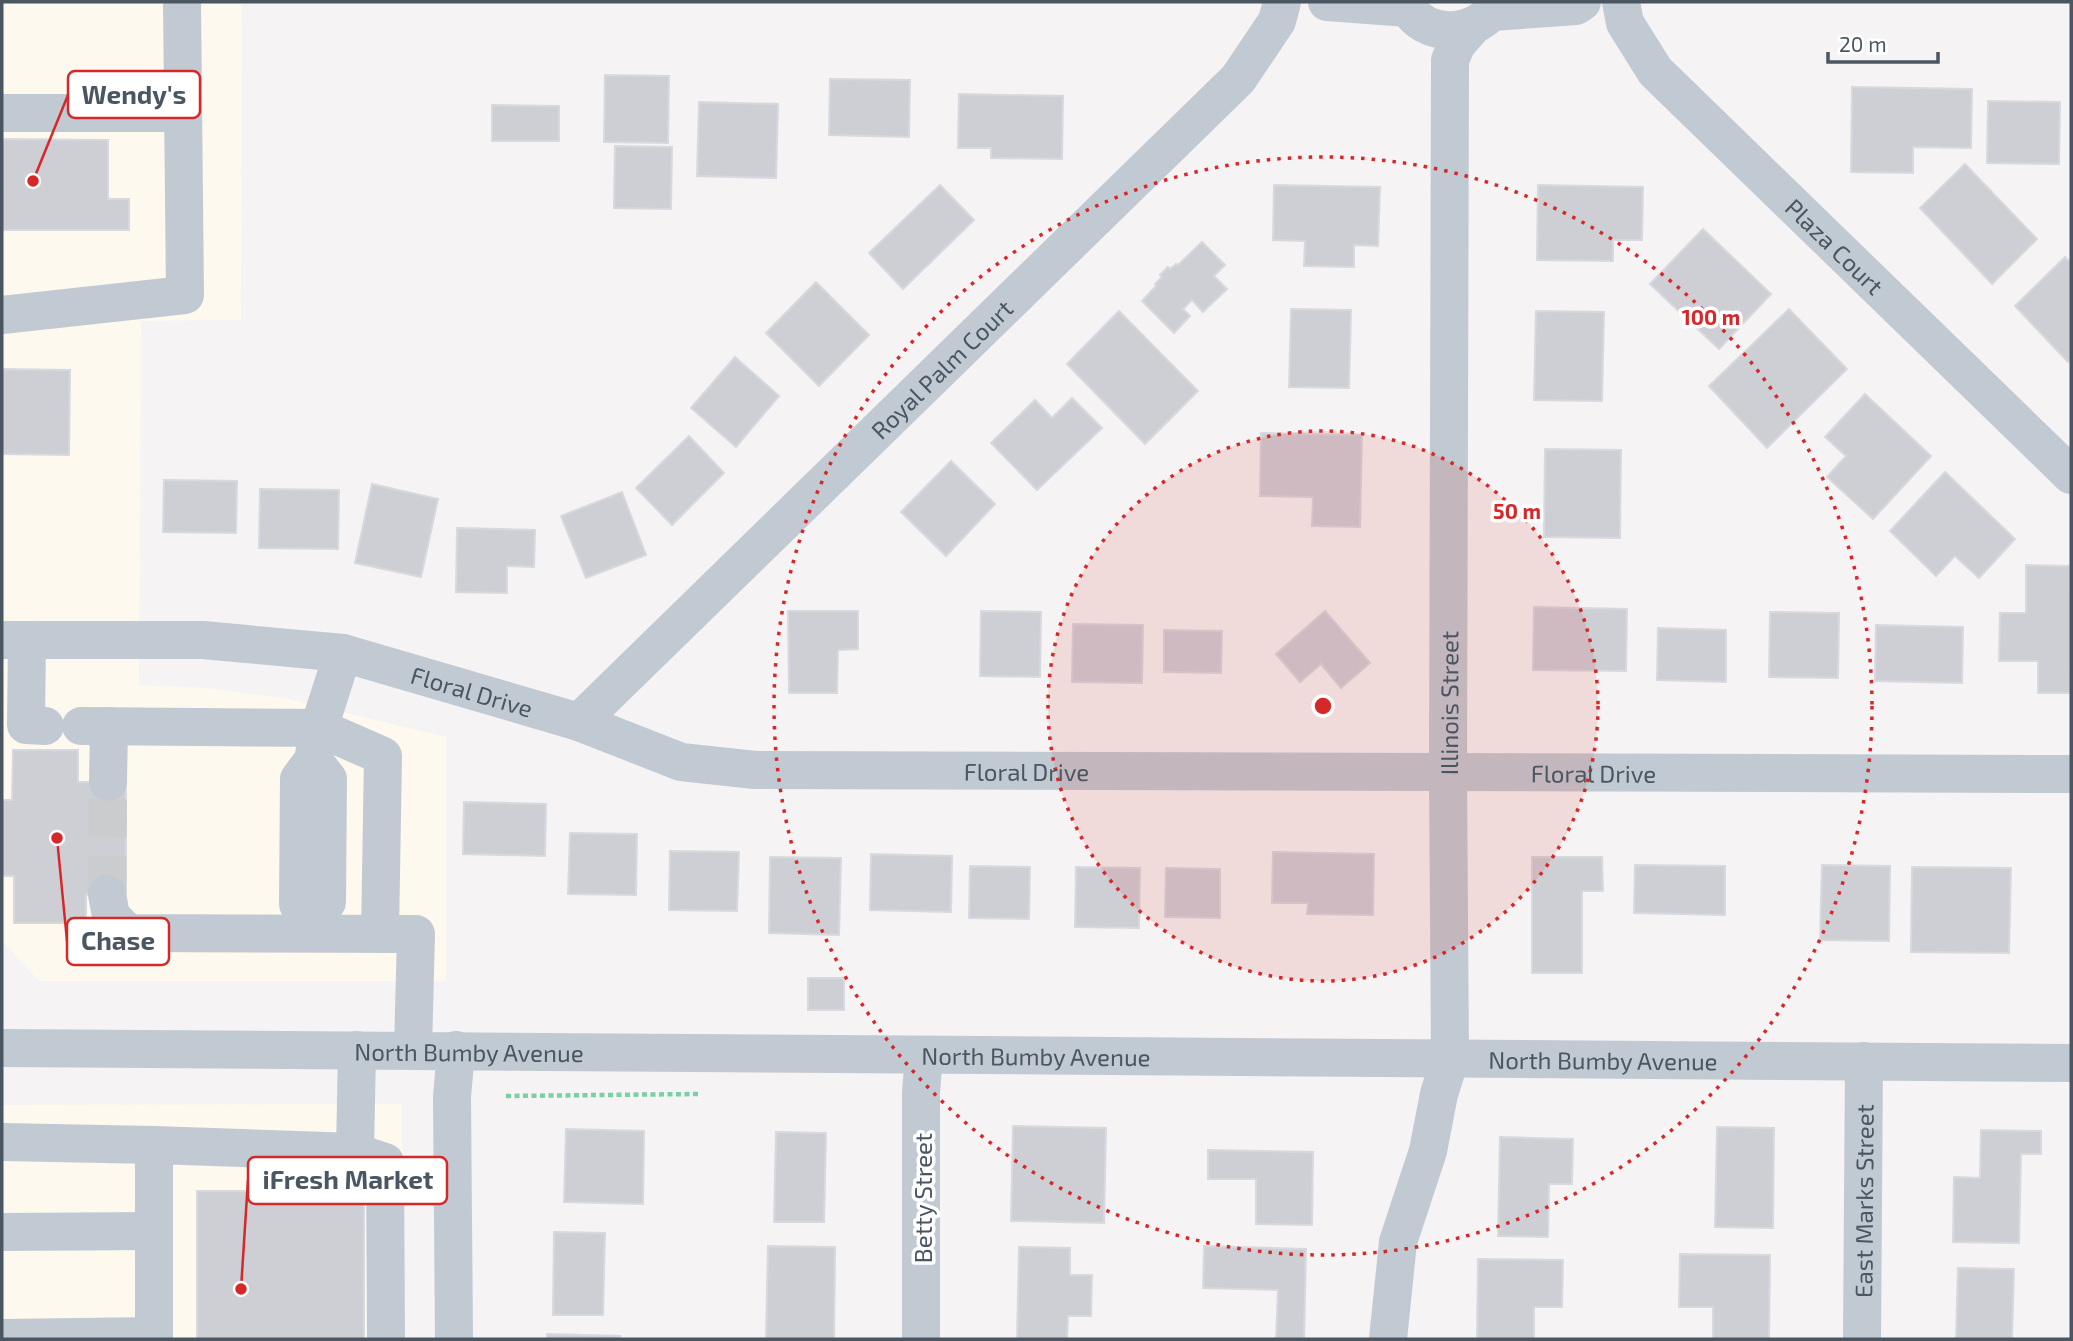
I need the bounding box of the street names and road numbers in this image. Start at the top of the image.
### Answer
street label: Plaza Court [1780,192,1890,300]
street label: Royal Palm Court [864,293,1018,444]
street label: Illinois Street [1433,631,1463,775]
street label: Floral Drive [408,659,536,722]
street label: Floral Drive [964,756,1089,786]
street label: Floral Drive [1531,758,1656,787]
street label: North Bumby Avenue [354,1036,584,1067]
street label: North Bumby Avenue [921,1040,1151,1071]
street label: North Bumby Avenue [1488,1044,1718,1075]
street label: East Marks Street [1848,1104,1878,1298]
street label: Betty Street [908,1133,937,1263]

